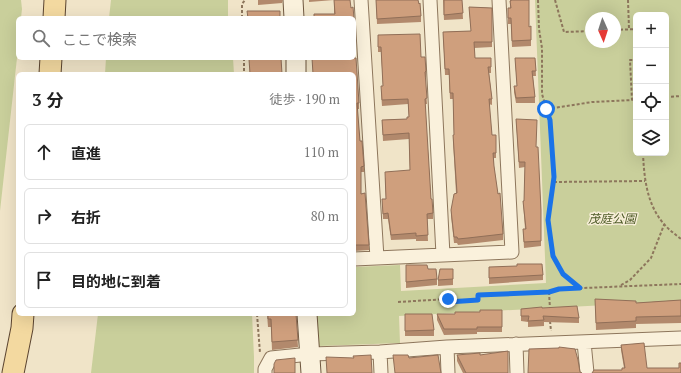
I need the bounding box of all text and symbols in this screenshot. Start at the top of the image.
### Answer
north arrow [585,12,621,48]
map controls [633,12,669,156]
button: + [633,12,669,48]
search box [16,16,356,60]
icon: search [30,27,52,49]
text: ここで検索 [62,29,137,49]
button: − [633,48,669,84]
button: locate [633,84,669,120]
text: 3 分 [32,88,63,111]
text: 徒歩 · 190 m [269,90,340,108]
route start [537,100,555,118]
button: layers [633,120,669,156]
icon: ahead [33,141,55,163]
text: 直進 [71,143,101,163]
text: 110 m [304,143,339,161]
icon: right [33,205,55,227]
text: 右折 [71,207,101,227]
text: 80 m [311,207,339,225]
park label: 茂庭公園 [588,211,638,226]
icon: arrive [33,269,55,291]
text: 目的地に到着 [71,271,161,291]
route end [439,290,457,308]

